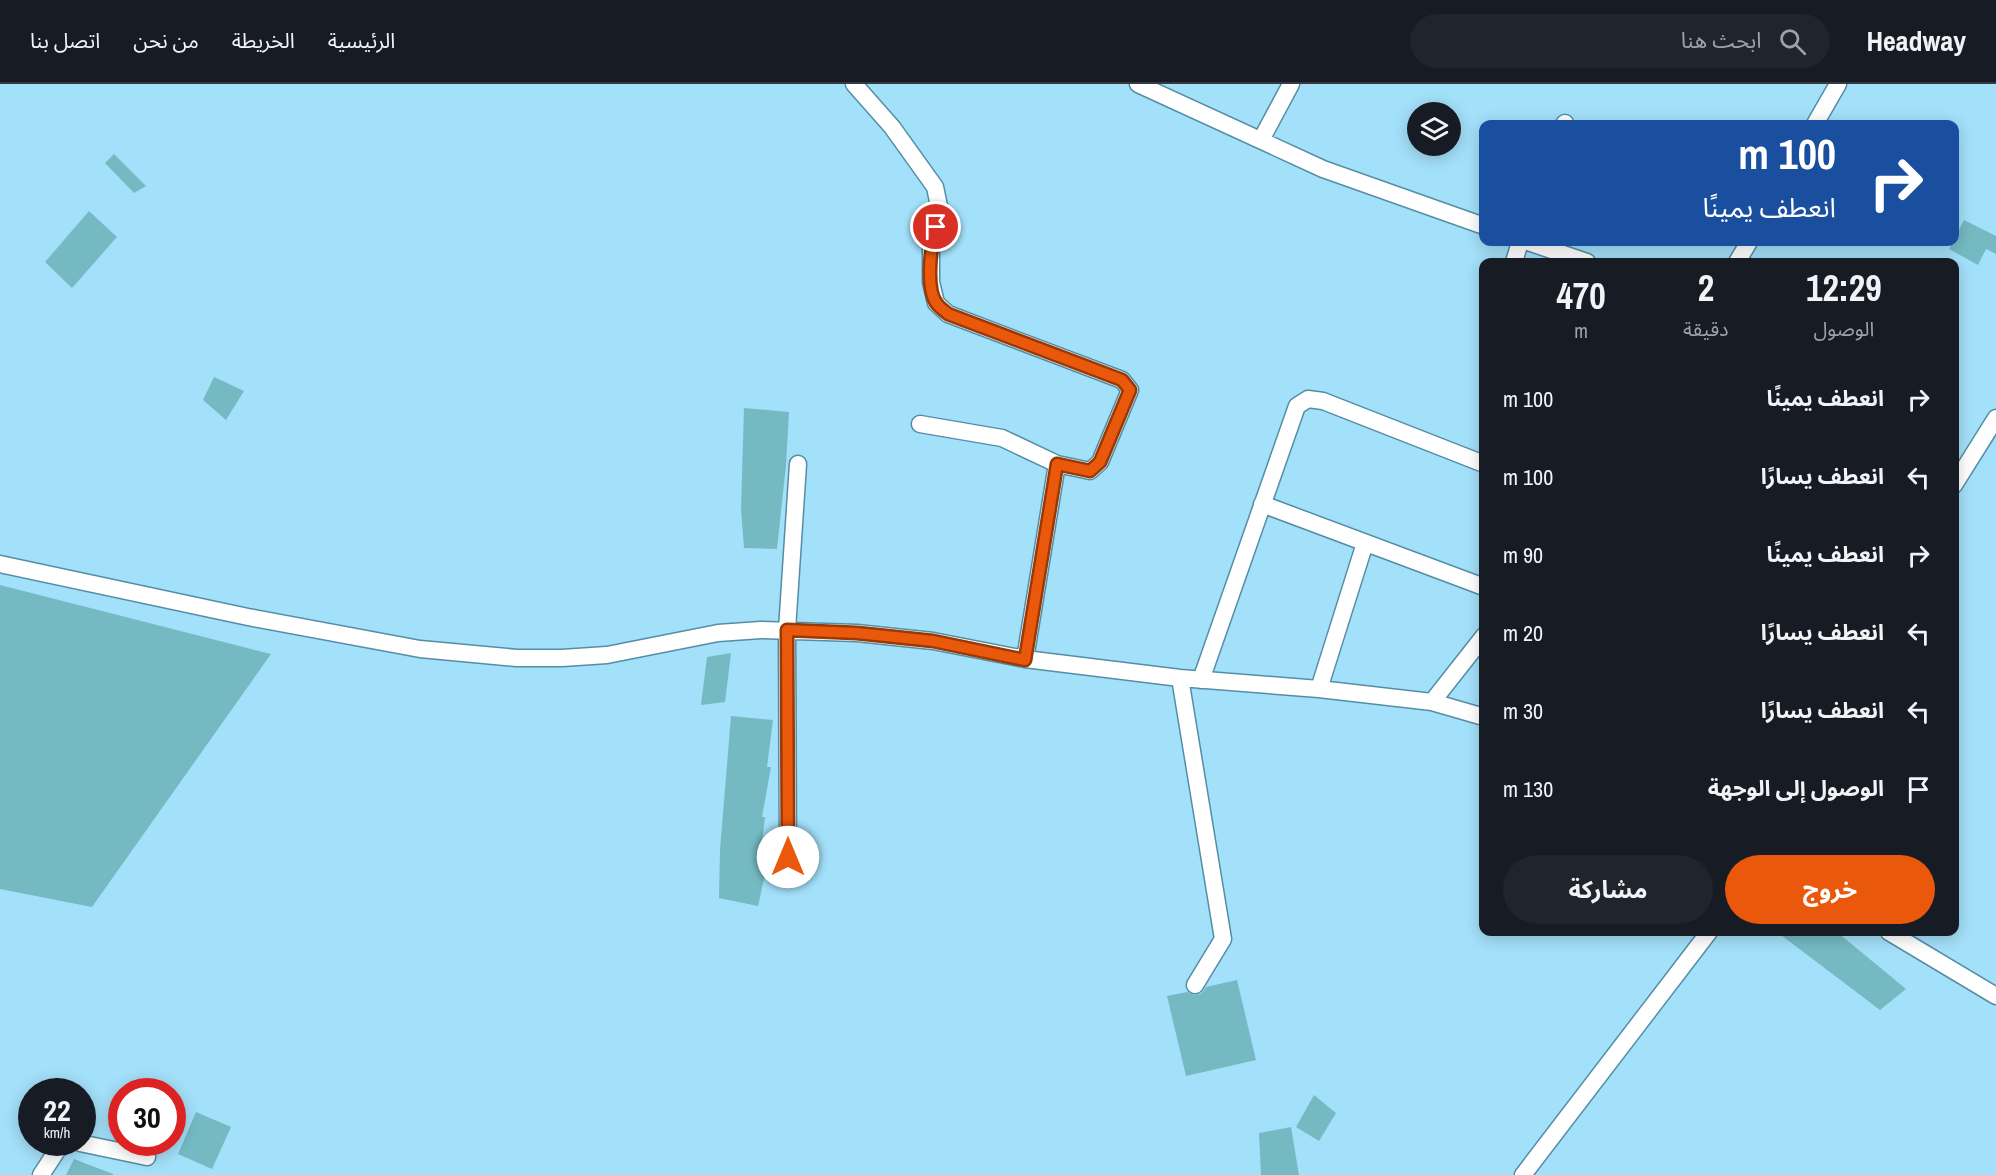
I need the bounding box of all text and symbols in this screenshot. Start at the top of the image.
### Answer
search box [1410,14,1830,68]
text: Headway [1866,22,1966,60]
text: ابحث هنا [1681,25,1761,55]
icon: search [1776,25,1809,58]
text: اتصل بنا [30,26,100,55]
text: من نحن [133,26,199,55]
text: الخريطة [232,26,295,55]
text: الرئيسية [328,26,395,55]
map controls [1407,102,1461,156]
button: layers [1407,102,1461,156]
text: 100 m [1738,126,1836,182]
icon: right [1857,144,1935,222]
text: انعطف يمينًا [1702,189,1836,225]
pin [910,201,961,252]
icon: arrive [919,210,952,243]
text: 2 [1698,264,1714,312]
text: 12:29 [1806,264,1882,312]
text: 470 [1556,272,1606,320]
text: دقيقة [1683,315,1729,342]
text: الوصول [1813,315,1874,342]
text: m [1574,317,1588,344]
text: انعطف يمينًا [1766,383,1884,413]
icon: right [1902,383,1935,416]
text: 100 m [1503,384,1553,414]
text: انعطف يسارًا [1761,461,1884,491]
icon: left [1902,461,1935,494]
text: 100 m [1503,462,1553,492]
text: انعطف يمينًا [1766,539,1884,569]
icon: right [1902,539,1935,572]
text: 90 m [1503,540,1543,570]
text: انعطف يسارًا [1761,617,1884,647]
icon: left [1902,617,1935,650]
text: 20 m [1503,618,1543,648]
text: انعطف يسارًا [1761,695,1884,725]
icon: left [1902,695,1935,728]
text: 30 m [1503,696,1543,726]
text: الوصول إلى الوجهة [1708,773,1884,803]
icon: arrive [1902,773,1935,806]
text: 130 m [1503,774,1553,804]
position arrow [756,825,820,889]
button: مشاركة [1503,855,1713,924]
button: خروج [1725,855,1935,924]
speed limit sign: 30 [108,1078,186,1156]
text: 22 [43,1090,71,1130]
text: km/h [44,1122,70,1143]

